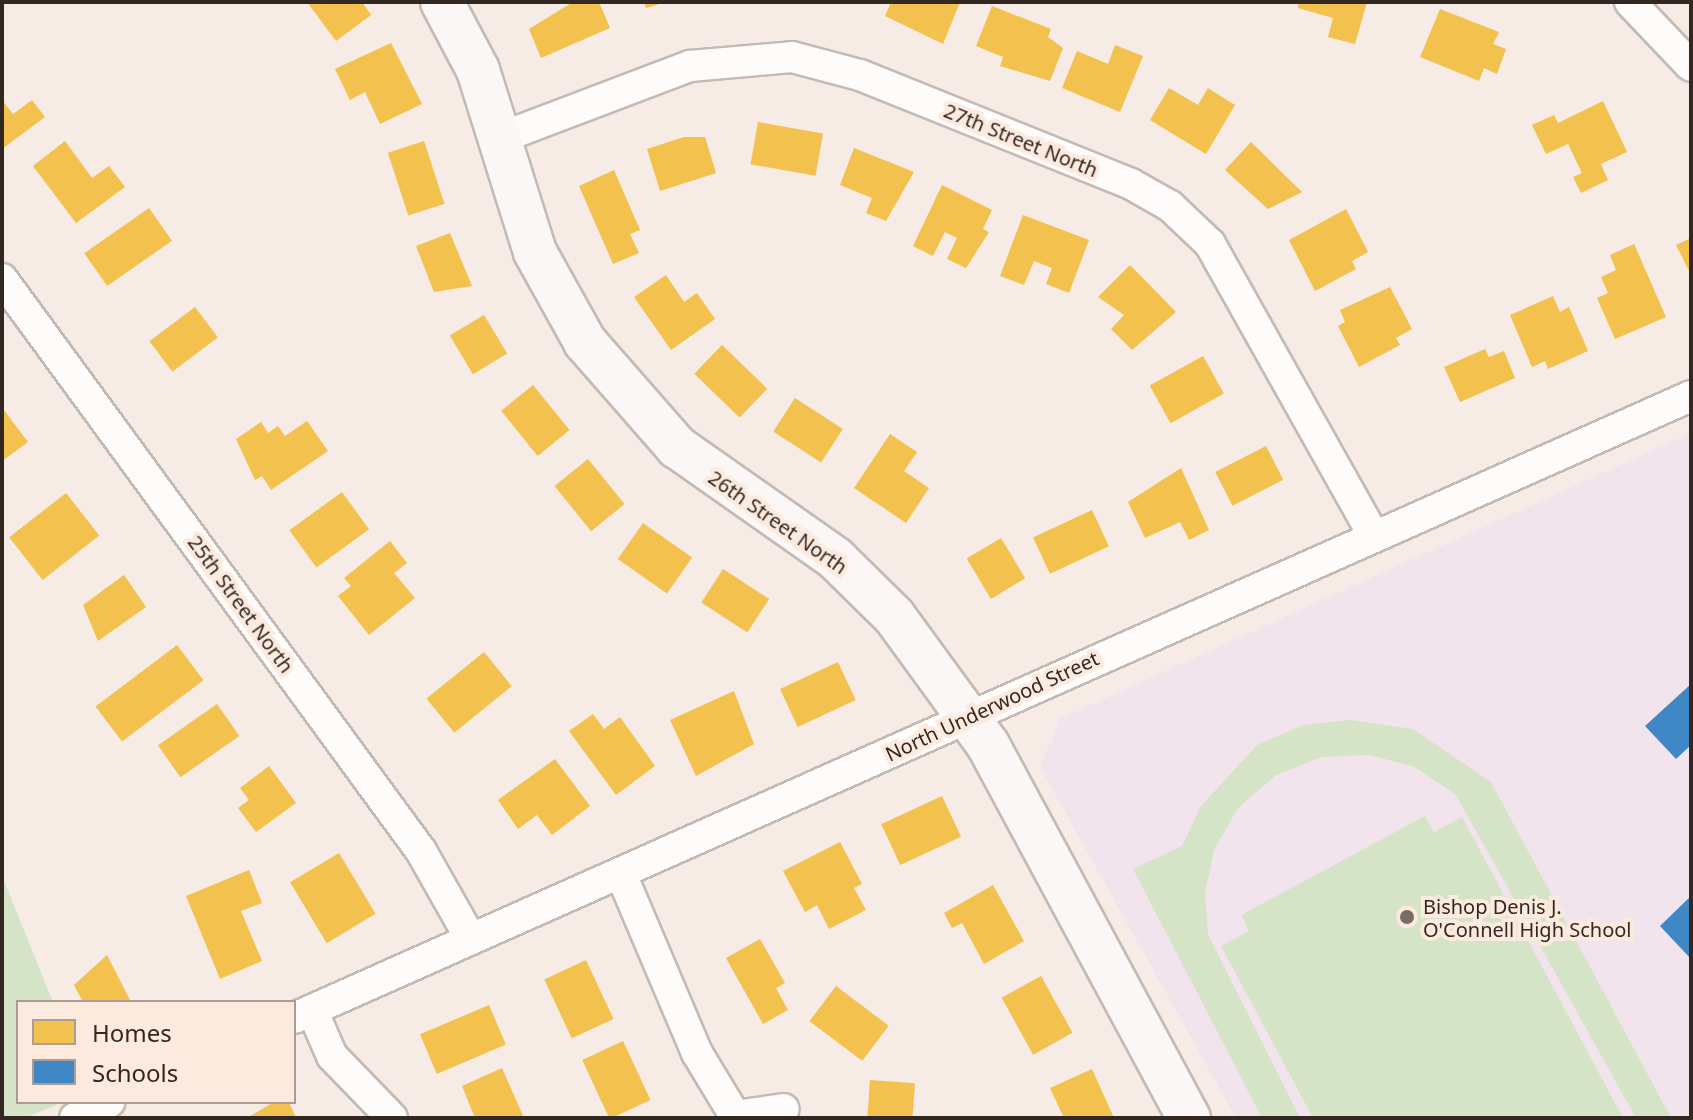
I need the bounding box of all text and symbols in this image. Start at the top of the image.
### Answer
street label: 27th Street North [941,98,1101,182]
street label: 26th Street North [704,465,852,579]
street label: 25th Street North [183,531,299,677]
street label: North Underwood Street [882,646,1102,766]
place label: Bishop Denis J. O'Connell High School [1423,894,1632,941]
marker: Bishop Denis J. O'Connell High School [1398,908,1416,926]
legend [16,1000,296,1104]
text: Homes [92,1016,172,1049]
text: Schools [92,1056,178,1089]

